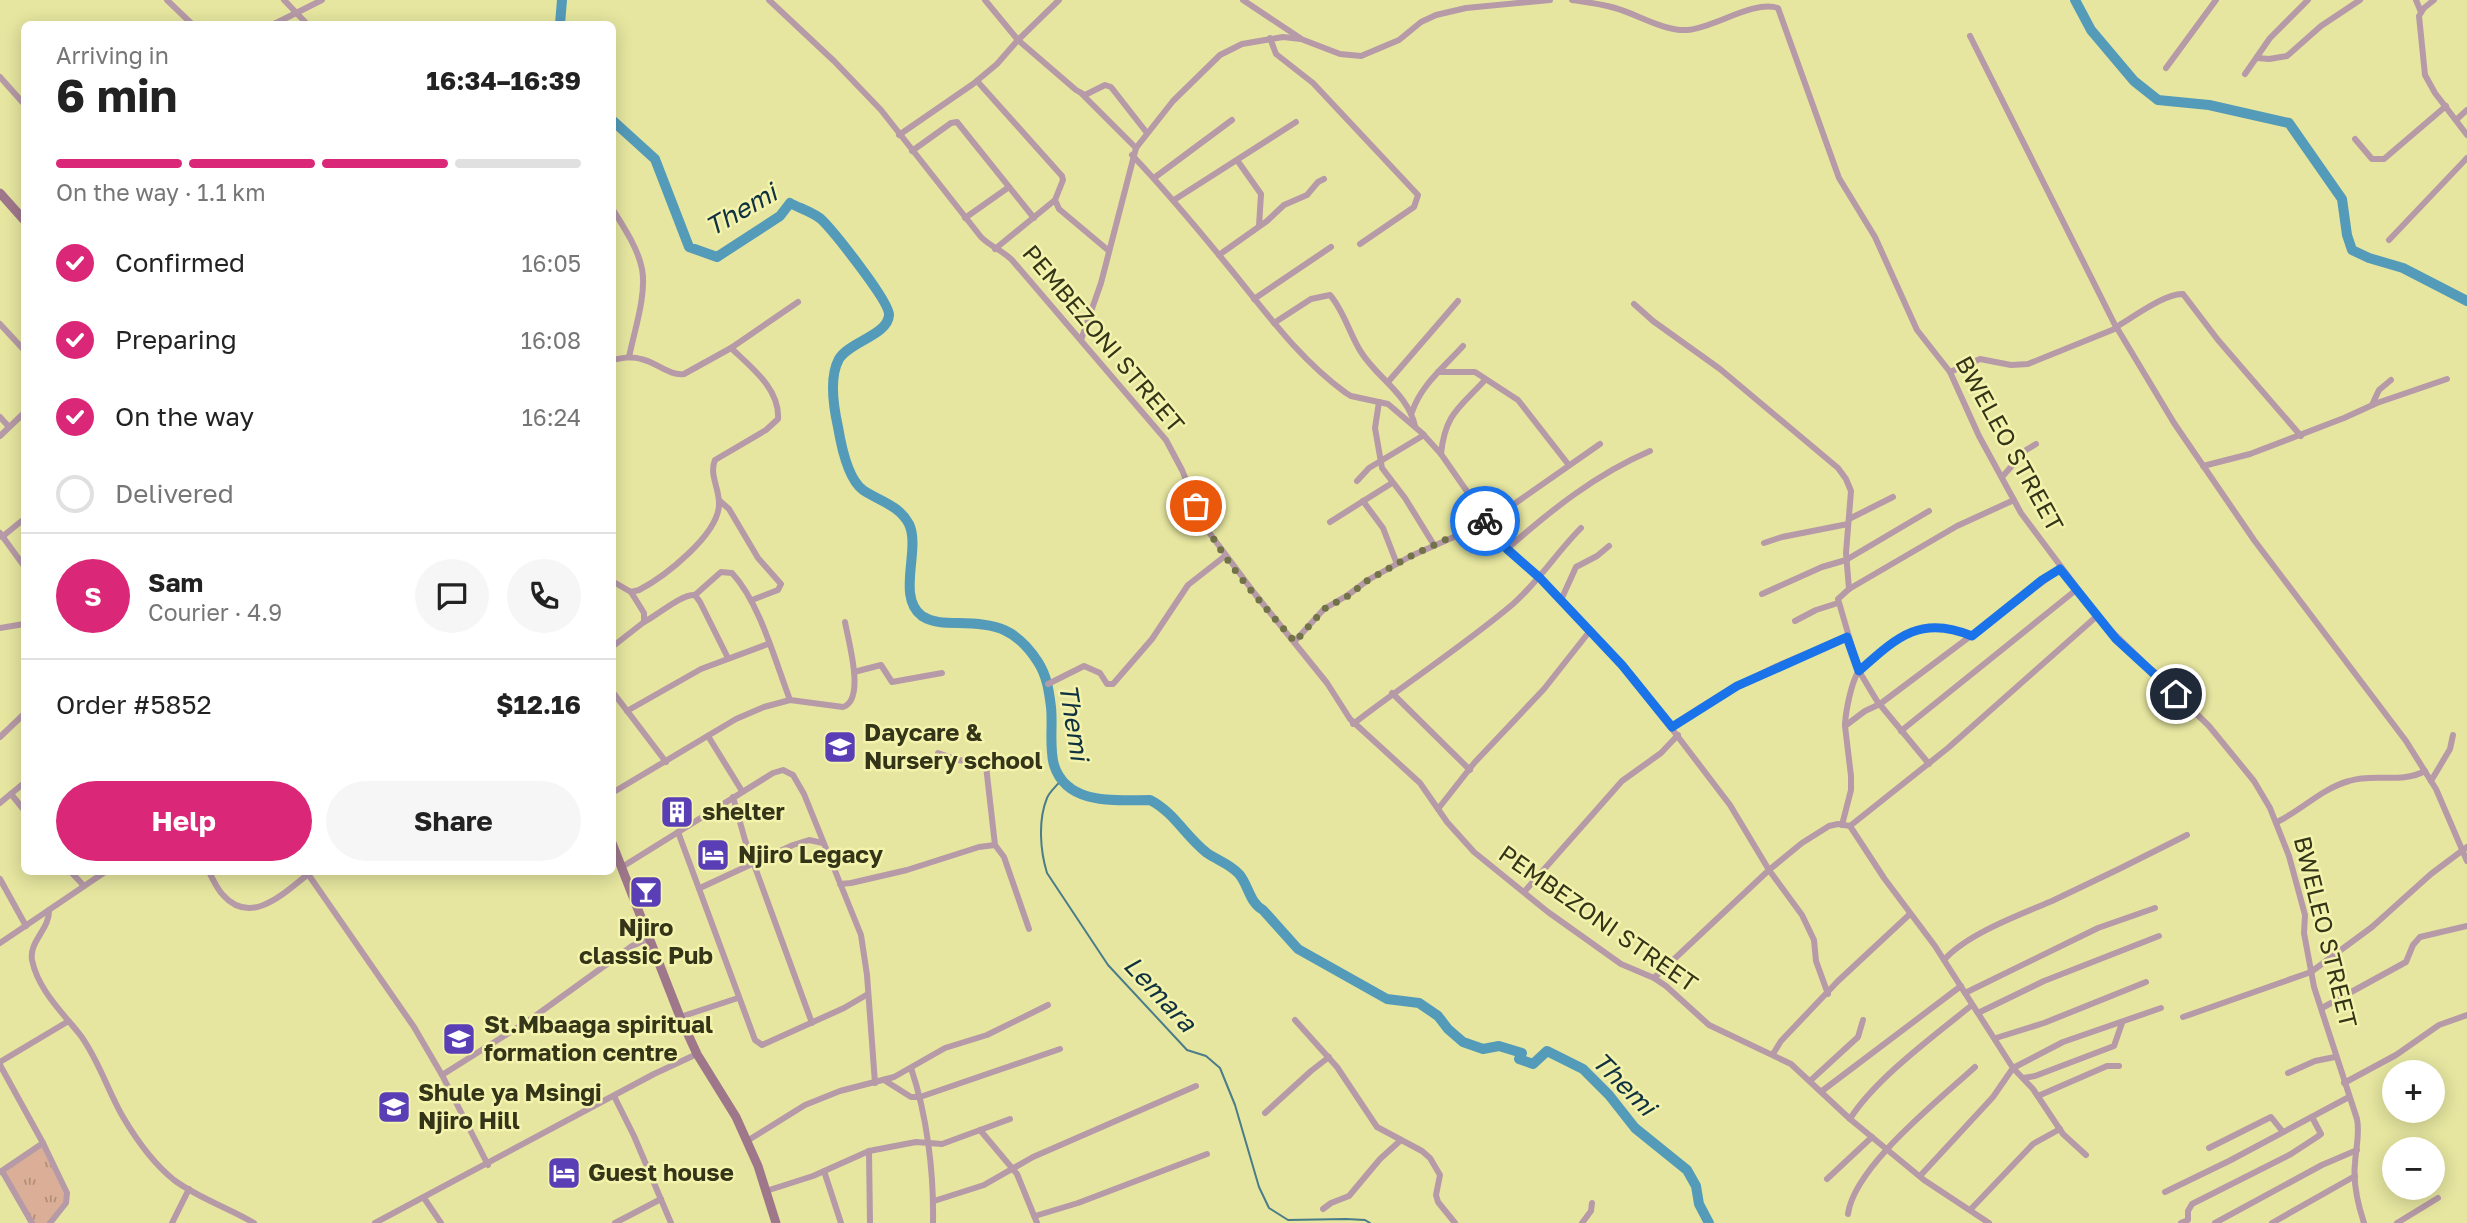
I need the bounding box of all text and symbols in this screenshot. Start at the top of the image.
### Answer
text: Arriving in [56,41,169,69]
text: 16:34–16:39 [426,65,581,96]
text: 6 min [56,67,177,122]
water label: Themi [700,175,785,242]
text: On the way · 1.1 km [56,178,266,206]
street label: PEMBEZONI STREET [1017,238,1191,438]
icon: check [56,244,94,282]
text: Confirmed [115,247,245,278]
text: 16:05 [521,249,581,277]
icon: check [56,321,94,359]
text: Preparing [115,324,237,355]
text: 16:08 [521,326,581,354]
street label: BWELEO STREET [1950,350,2071,536]
icon: check [56,398,94,436]
text: On the way [115,401,254,432]
text: 16:24 [522,403,581,431]
pin [1166,476,1226,536]
text: Delivered [115,478,234,509]
courier [1450,486,1520,556]
icon: bag [1177,487,1215,525]
icon: bike [1466,502,1504,540]
button: chat [415,559,489,633]
button: phone [507,559,581,633]
text: Sam [148,567,203,598]
text: S [84,581,102,612]
text: Courier · 4.9 [148,598,282,626]
pin [2146,664,2206,724]
icon: home [2157,675,2195,713]
water label: Themi [1053,681,1096,765]
text: Order #5852 [56,689,212,720]
text: $12.16 [496,689,581,720]
place label: Daycare & Nursery school [864,717,1042,774]
school or university icon: Daycare & Nursery school [821,728,859,766]
button: Help [56,781,312,861]
button: Share [326,781,581,861]
building icon: shelter [658,793,696,831]
place label: shelter [702,796,785,825]
street label: BWELEO STREET [2289,833,2364,1030]
hotel icon: Njiro Legacy [694,836,732,874]
street label: PEMBEZONI STREET [1494,838,1704,997]
place label: Njiro Legacy [738,839,884,868]
bar icon: Njiro classic Pub [627,873,665,911]
place label: Njiro classic Pub [579,912,713,969]
water label: Lemara [1118,949,1204,1039]
place label: St.Mbaaga spiritual formation centre [484,1009,713,1066]
school or university icon: St.Mbaaga spiritual formation centre [440,1020,478,1058]
water label: Themi [1586,1045,1665,1124]
map controls [2382,1060,2445,1200]
button: + [2382,1060,2445,1123]
place label: Shule ya Msingi Njiro Hill [418,1077,602,1134]
school or university icon: Shule ya Msingi Njiro Hill [375,1088,413,1126]
button: − [2382,1137,2445,1200]
hotel icon: Guest house [545,1154,583,1192]
place label: Guest house [588,1157,734,1186]

